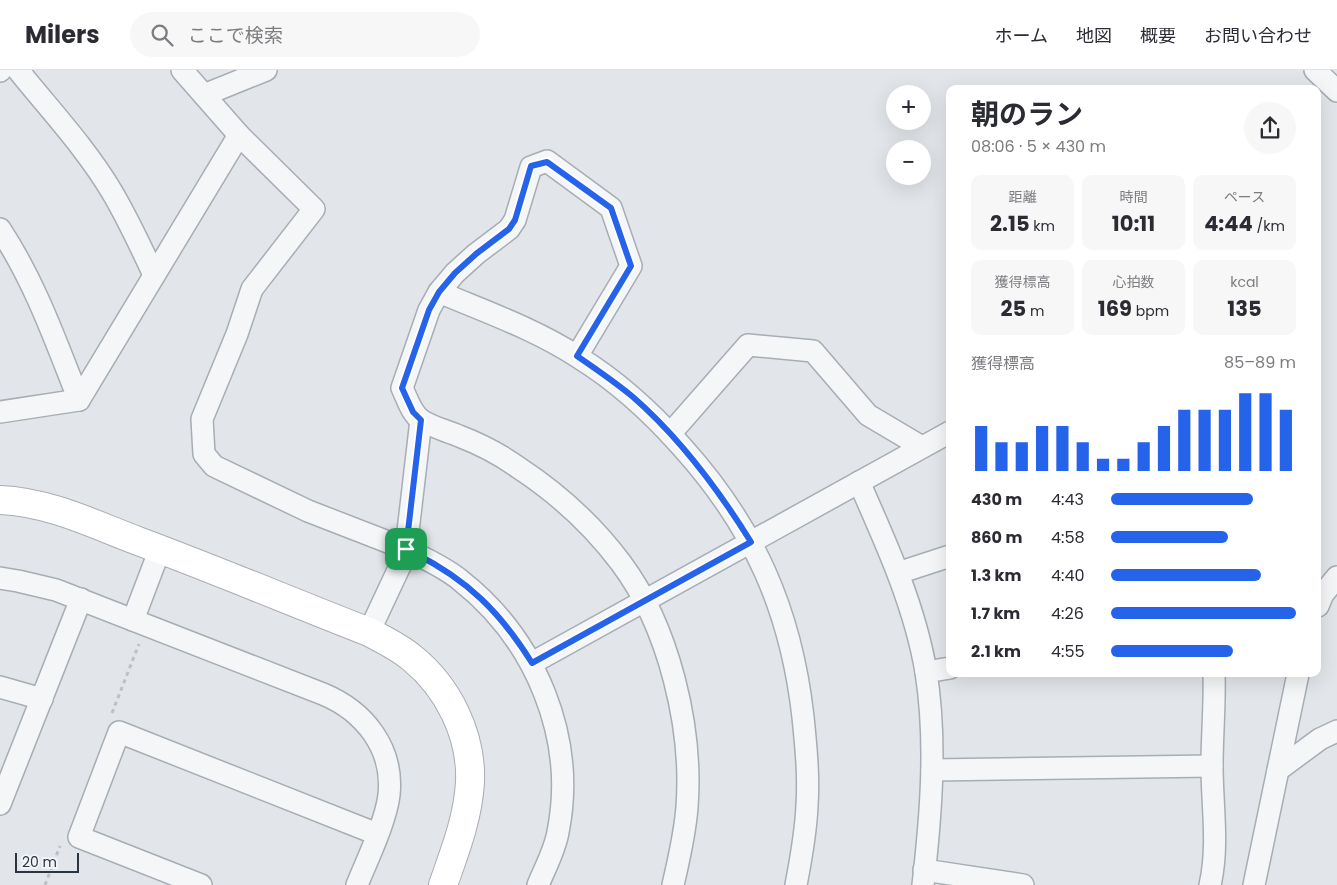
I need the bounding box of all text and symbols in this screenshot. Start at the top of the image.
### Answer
search box [130,12,480,57]
text: Milers [25,18,100,51]
icon: search [148,21,176,49]
text: ここで検索 [188,22,283,49]
text: ホーム [995,23,1048,48]
text: 地図 [1076,23,1112,48]
text: 概要 [1140,23,1176,48]
text: お問い合わせ [1204,23,1312,48]
map controls [886,85,931,185]
button: + [886,85,931,130]
text: 朝のラン [971,95,1083,134]
button: share [1244,102,1296,154]
text: 08:06 · 5 × 430 m [971,135,1106,158]
button: − [886,140,931,185]
text: 距離 [1009,187,1037,207]
text: 時間 [1120,187,1148,207]
text: ペース [1224,187,1265,207]
text: 2.15 [990,209,1030,238]
text: 10:11 [1112,209,1155,238]
text: 4:44 [1204,209,1253,238]
text: km [1030,216,1055,236]
text: /km [1253,216,1285,236]
text: 獲得標高 [995,272,1051,292]
text: 心拍数 [1113,272,1155,292]
text: kcal [1230,272,1259,292]
text: 25 [1001,294,1026,323]
text: 169 [1098,294,1132,323]
text: 135 [1227,294,1262,323]
text: m [1026,301,1044,321]
text: bpm [1132,301,1169,321]
text: 85–89 m [1224,351,1296,374]
text: 獲得標高 [971,352,1035,375]
text: 430 m [971,488,1022,511]
text: 4:43 [1051,488,1084,511]
text: 860 m [971,526,1022,549]
text: 4:58 [1051,526,1085,549]
pin [385,528,427,570]
icon: arrive [392,535,420,563]
text: 1.3 km [971,564,1021,587]
text: 4:40 [1051,564,1085,587]
text: 1.7 km [971,602,1020,625]
text: 4:26 [1051,602,1084,625]
text: 2.1 km [971,640,1021,663]
text: 4:55 [1051,640,1085,663]
scale bar [15,850,79,873]
text: 20 m [22,852,57,872]

